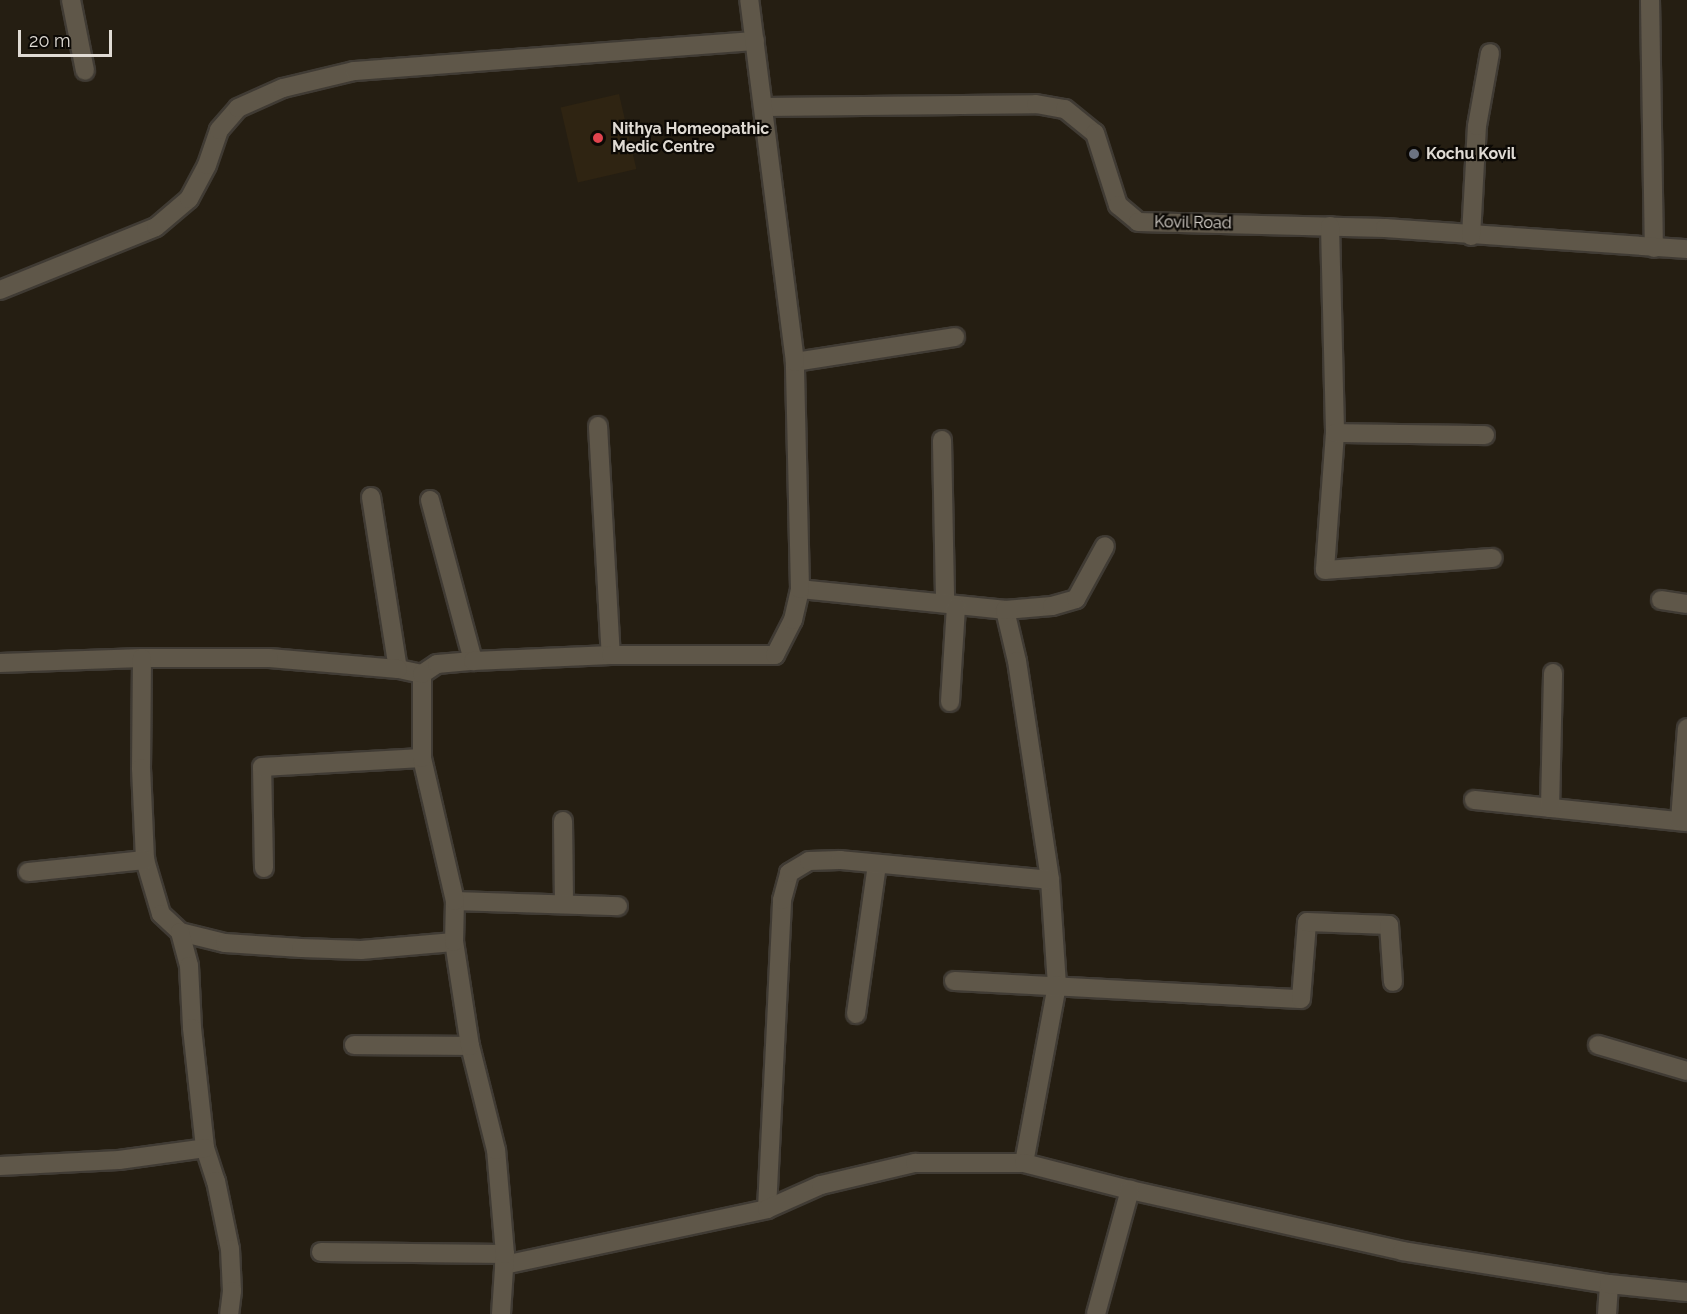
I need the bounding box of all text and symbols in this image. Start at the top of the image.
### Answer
scale bar [21,18,116,56]
text: 20 m [29,30,71,51]
place label: Nithya Homeopathic Medic Centre [612,119,769,157]
marker: Nithya Homeopathic Medic Centre [589,129,607,147]
place label: Kochu Kovil [1426,144,1516,164]
marker: Kochu Kovil [1407,147,1421,161]
street label: Kovil Road [1154,213,1232,233]

